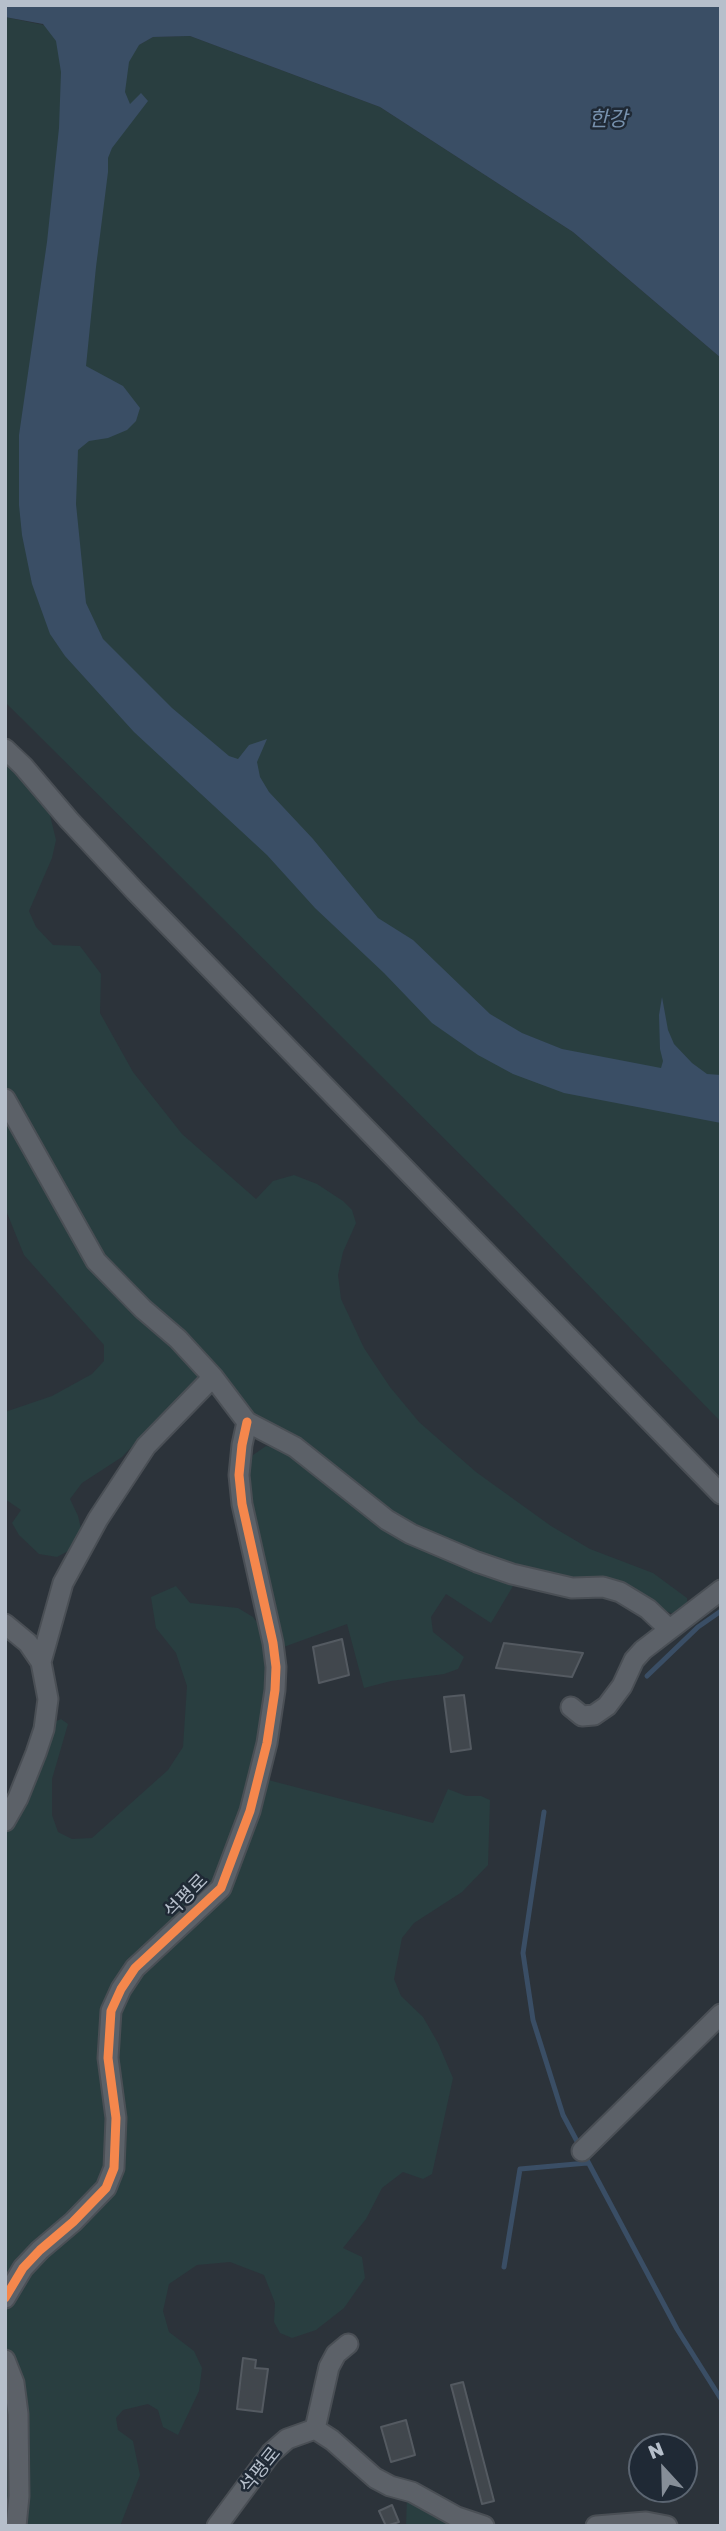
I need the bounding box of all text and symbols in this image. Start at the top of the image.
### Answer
water label: 한강 [589,106,627,132]
street label: 석평로 [160,1869,212,1923]
north arrow [628,2433,698,2503]
text: N [645,2437,667,2463]
street label: 석평로 [235,2442,285,2498]

